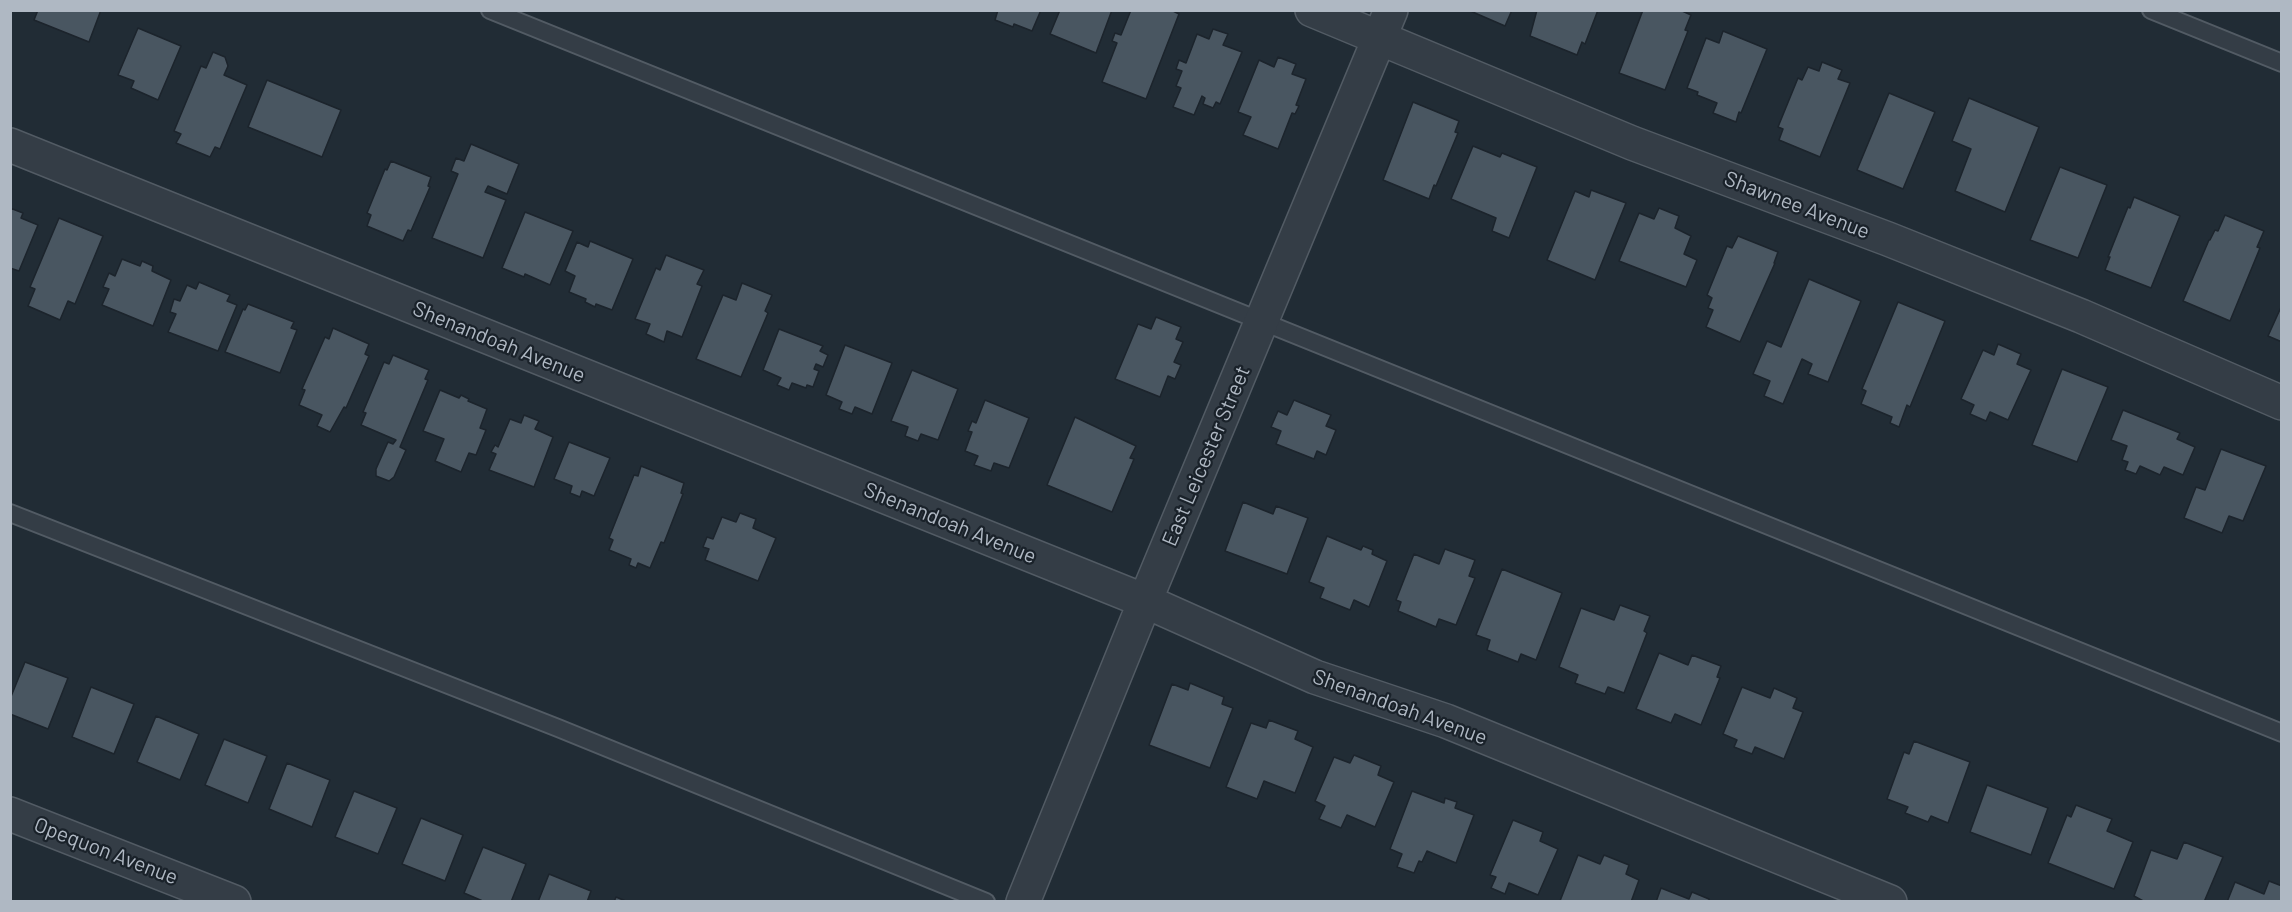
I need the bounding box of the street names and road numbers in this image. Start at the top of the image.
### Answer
street label: Shawnee Avenue [1721,166,1873,244]
street label: Shenandoah Avenue [409,296,589,388]
street label: East Leicester Street [1157,362,1255,550]
street label: Shenandoah Avenue [860,477,1040,569]
street label: Shenandoah Avenue [1309,664,1491,750]
street label: Opequon Avenue [30,812,182,890]

